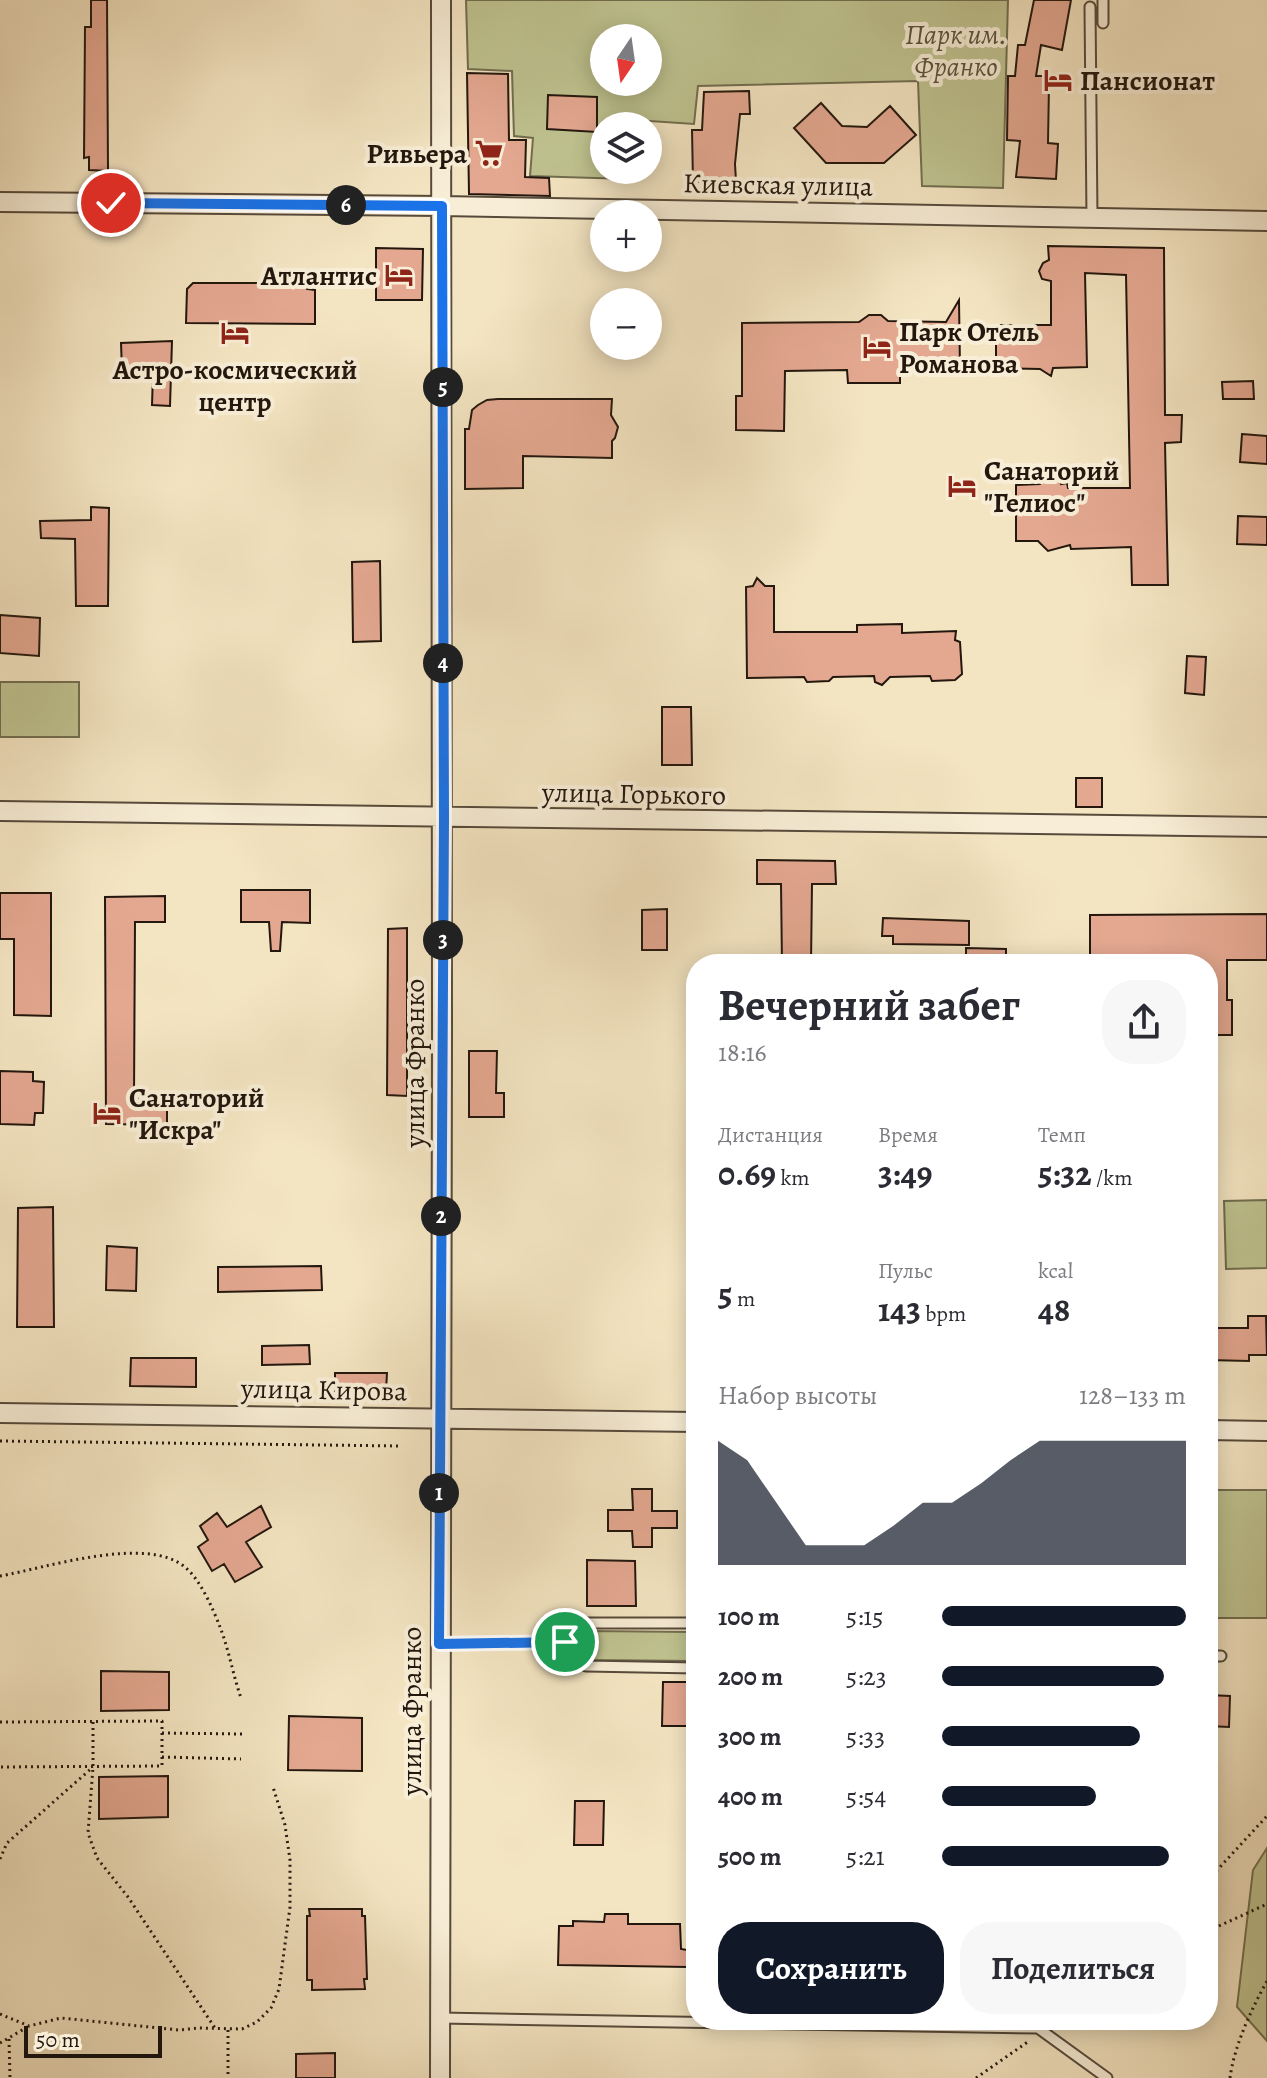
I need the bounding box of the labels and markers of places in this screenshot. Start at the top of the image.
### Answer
place label: Пансионат [1080,62,1215,100]
hotel icon: Пансионат [1043,65,1073,95]
place label: Ривьера [367,135,468,173]
supermarket icon: Ривьера [474,138,504,168]
pin [77,169,145,237]
pin: 6 [326,185,366,225]
place label: Атлантис [260,257,377,295]
hotel icon: Атлантис [384,260,414,290]
place label: Парк Отель Романова [899,313,1039,383]
hotel icon: Астро-космический центр [220,318,250,348]
hotel icon: Парк Отель Романова [862,332,892,362]
place label: Астро-космический центр [112,351,357,421]
pin: 5 [423,367,463,407]
place label: Санаторий "Гелиос" [984,452,1119,522]
hotel icon: Санаторий "Гелиос" [947,471,977,501]
pin: 4 [423,643,463,683]
pin: 3 [423,920,463,960]
place label: Санаторий "Искра" [129,1079,264,1149]
hotel icon: Санаторий "Искра" [92,1098,122,1128]
pin: 2 [421,1196,461,1236]
pin: 1 [419,1473,459,1513]
pin [531,1608,599,1676]

